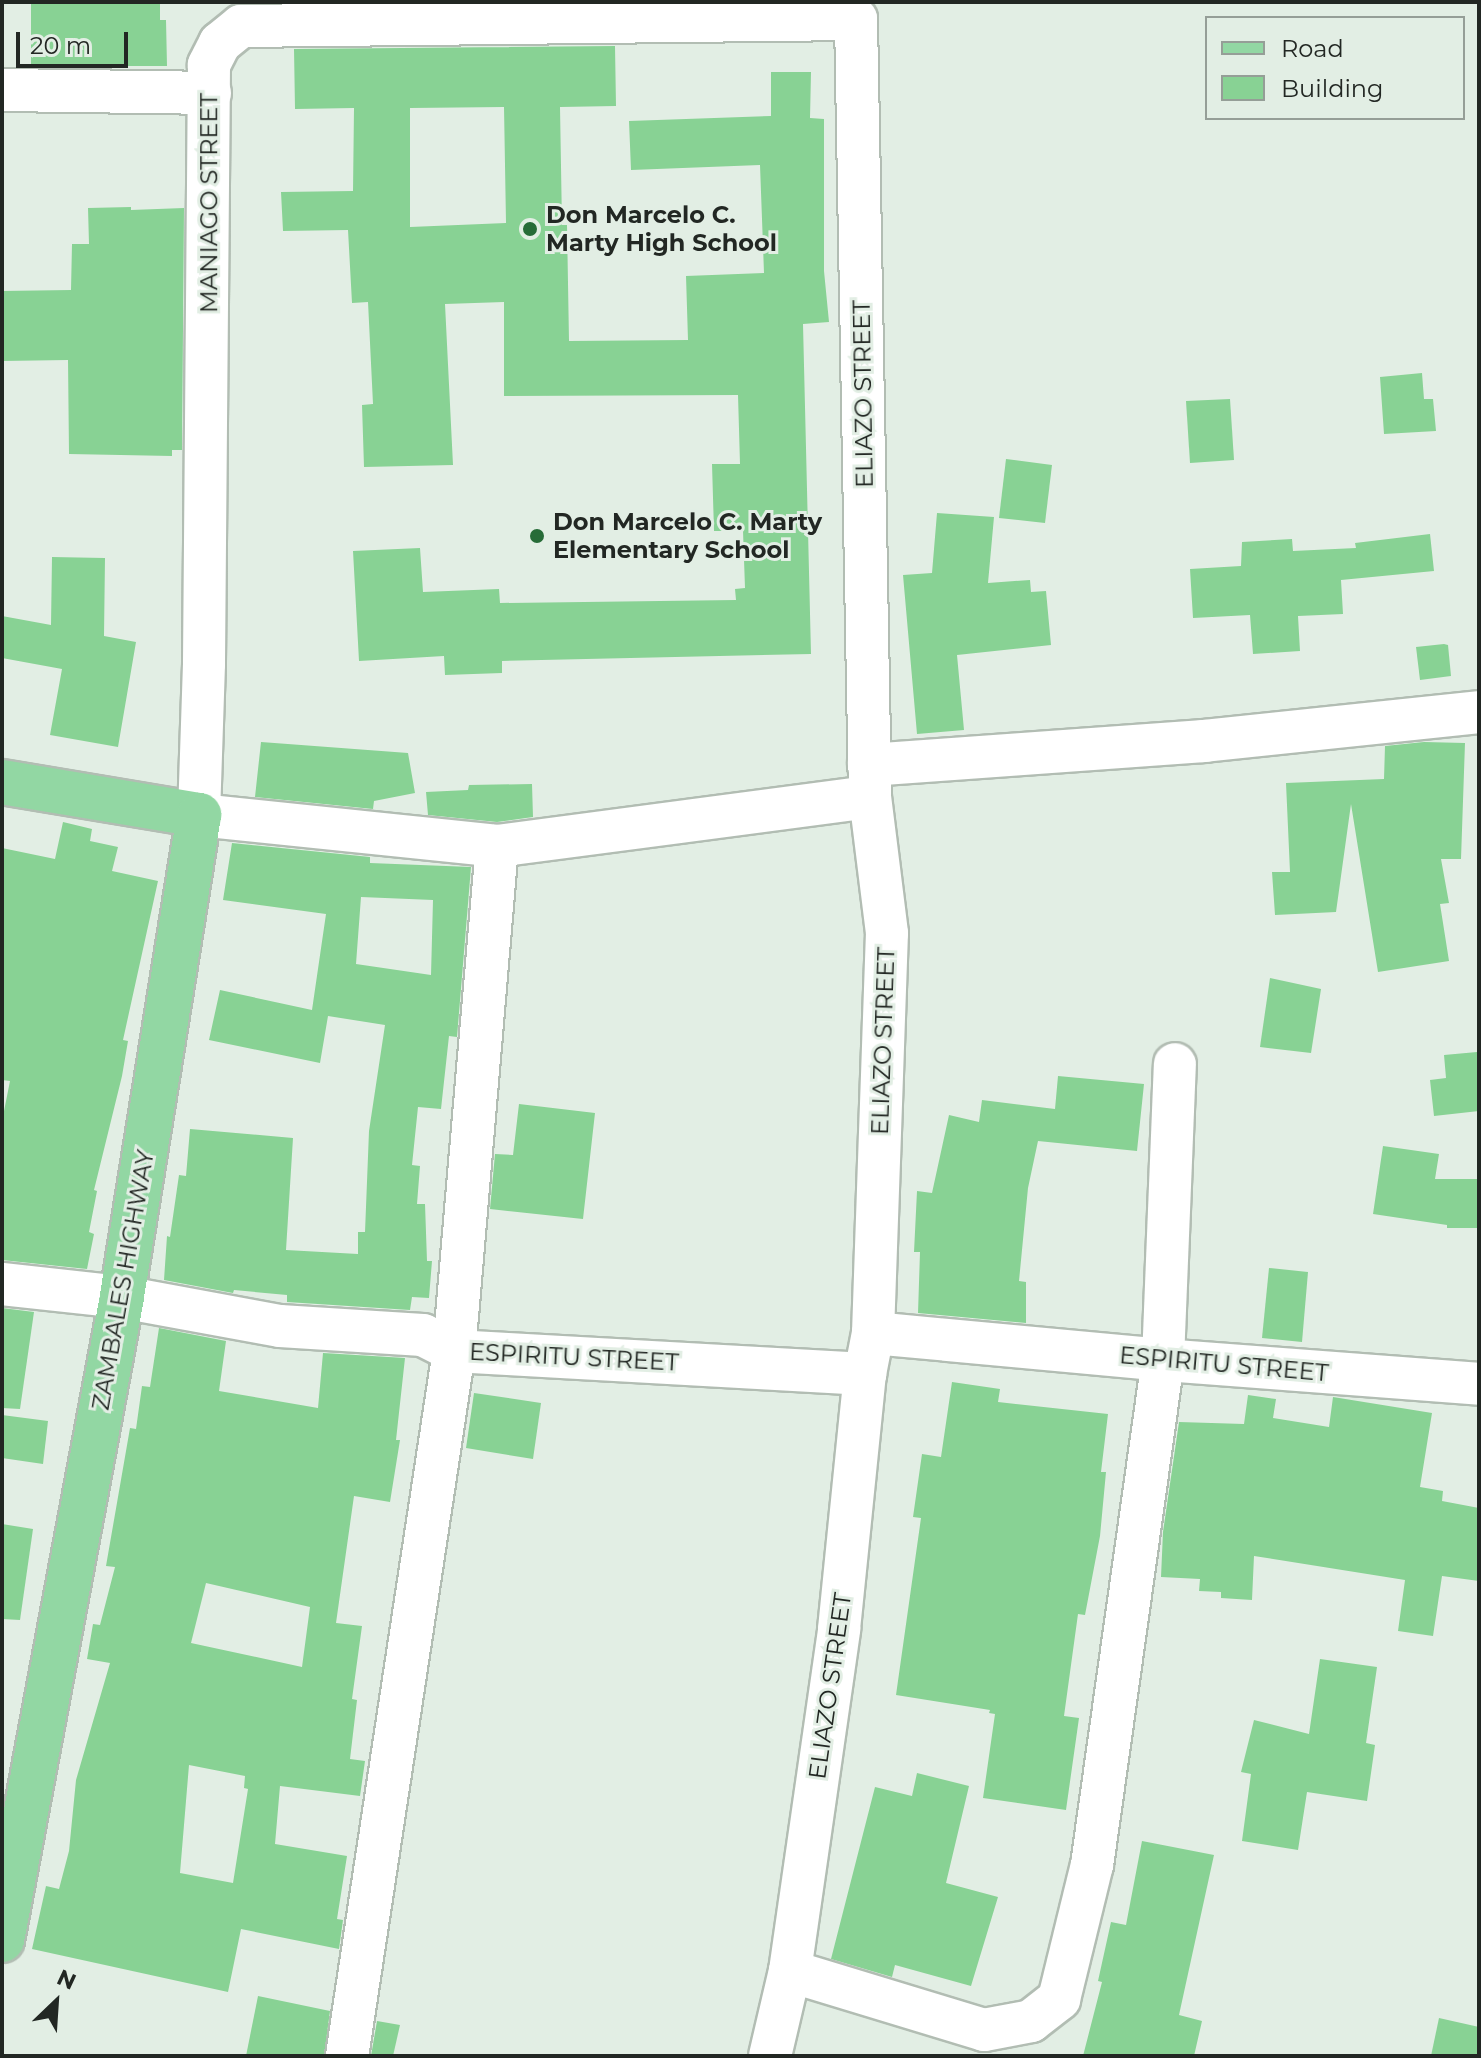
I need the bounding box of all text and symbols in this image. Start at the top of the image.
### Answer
scale bar [20,16,132,66]
legend [1205,16,1465,120]
text: 20 m [30,31,91,60]
text: Road [1281,34,1344,63]
text: Building [1281,74,1384,103]
street label: MANIAGO STREET [195,93,223,313]
place label: Don Marcelo C. Marty High School [546,201,777,257]
marker: Don Marcelo C. Marty High School [521,220,539,238]
street label: ELIAZO STREET [847,300,879,488]
place label: Don Marcelo C. Marty Elementary School [553,508,822,564]
marker: Don Marcelo C. Marty Elementary School [528,527,546,545]
street label: ELIAZO STREET [865,947,901,1135]
street label: ZAMBALES HIGHWAY [86,1148,160,1412]
street label: ESPIRITU STREET [468,1337,680,1377]
street label: ESPIRITU STREET [1118,1341,1330,1387]
street label: ELIAZO STREET [803,1591,857,1781]
north arrow [16,1962,96,2042]
text: N [53,1964,80,1996]

